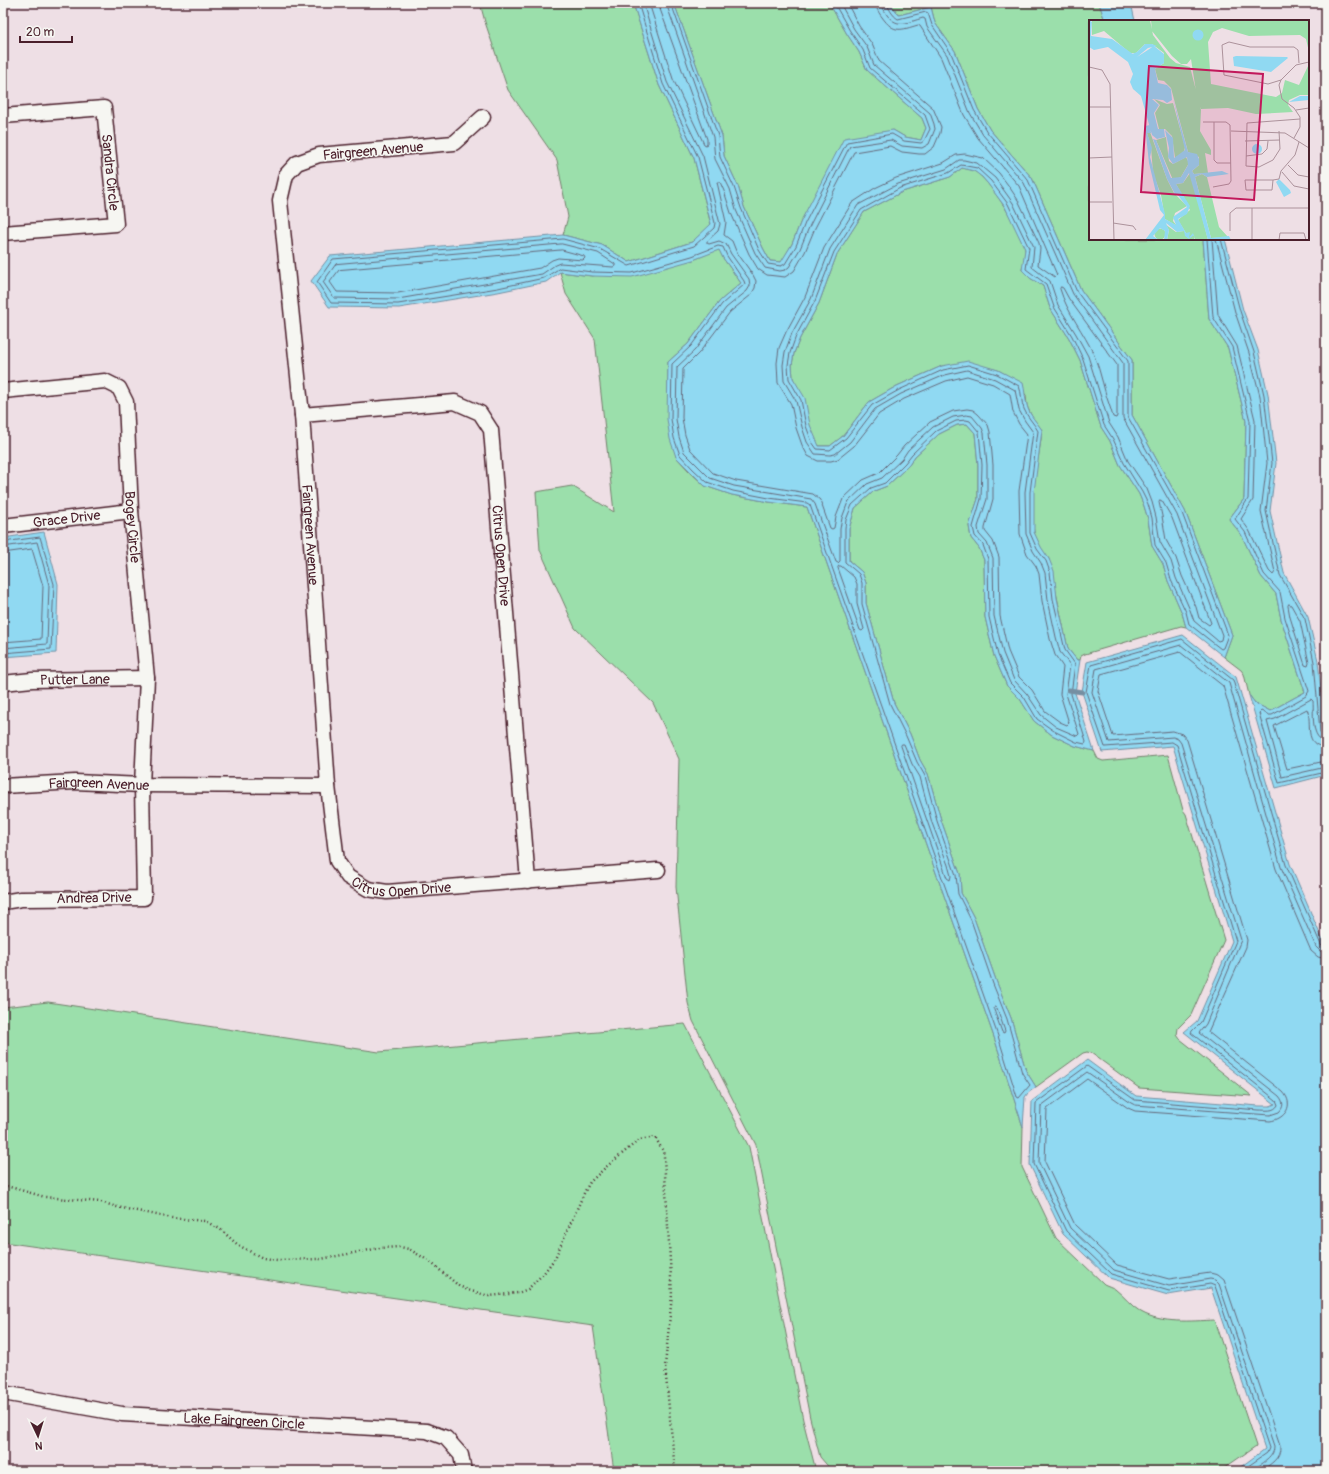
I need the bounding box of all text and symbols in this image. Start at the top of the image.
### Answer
scale bar [20,18,72,44]
inset map [1089,20,1309,240]
text: 20 m [26,25,55,40]
street label: Sandra Circle [98,133,123,212]
street label: Fairgreen Avenue [322,138,424,164]
street label: Fairgreen Avenue [298,484,322,586]
street label: Bogey Circle [122,491,144,564]
street label: Citrus Open Drive [489,504,514,607]
street label: Grace Drive [32,506,101,531]
street label: Putter Lane [40,670,110,688]
street label: Fairgreen Avenue [48,773,149,794]
street label: Citrus Open Drive [348,873,452,901]
street label: Andrea Drive [56,889,132,907]
street label: Lake Fairgreen Circle [183,1409,305,1433]
north arrow [18,1416,58,1456]
text: N [34,1439,43,1452]

